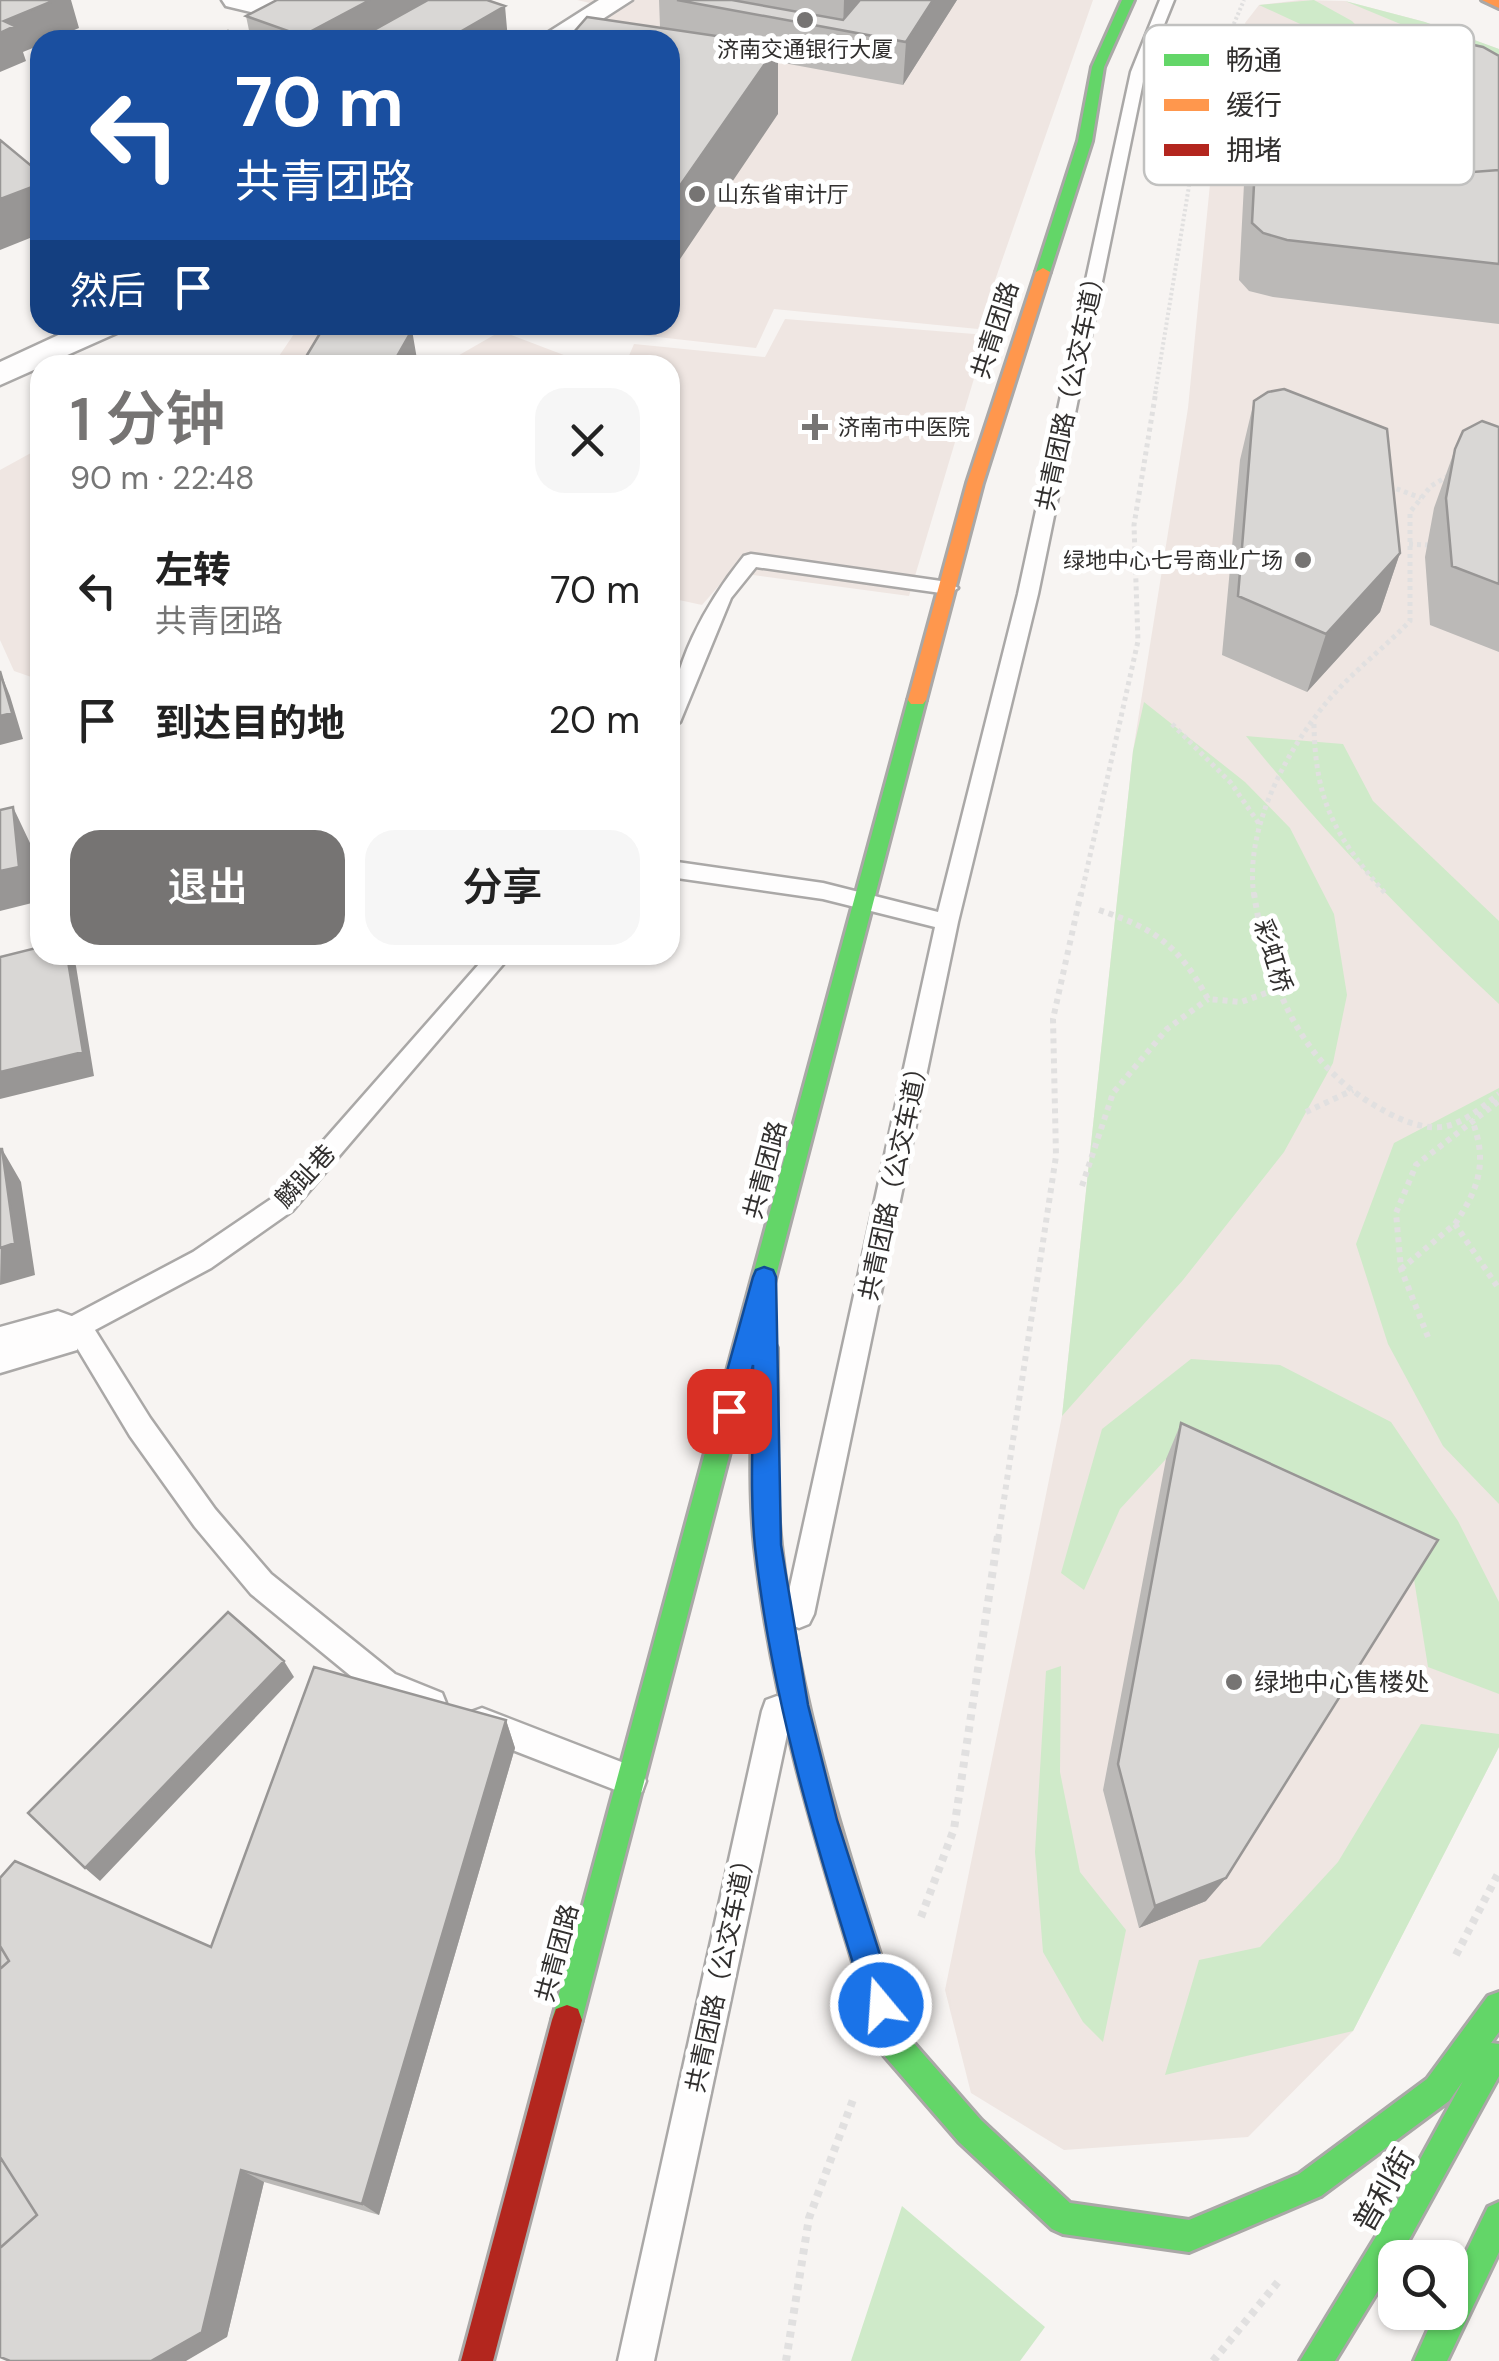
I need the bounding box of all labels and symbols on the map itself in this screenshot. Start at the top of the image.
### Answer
marker: 济南交通银行大厦 [794,9,816,31]
legend [1144,25,1474,185]
place label: 济南交通银行大厦 [717,35,893,64]
text: 畅通 [1226,42,1282,79]
text: 缓行 [1226,87,1282,124]
text: 拥堵 [1226,132,1282,169]
place label: 山东省审计厅 [717,180,849,209]
marker: 山东省审计厅 [686,183,708,205]
street label: 共青团路（公交车道） [1029,262,1113,514]
street label: 共青团路 [964,277,1026,383]
place label: 济南市中医院 [838,413,970,442]
marker: 济南市中医院 [802,414,828,440]
place label: 绿地中心七号商业广场 [1063,546,1283,575]
marker: 绿地中心七号商业广场 [1292,549,1314,571]
street label: 彩虹桥 [1246,915,1300,997]
street label: 共青团路（公交车道） [852,1052,936,1304]
street label: 共青团路 [736,1117,794,1223]
street label: 麟趾巷 [267,1137,343,1215]
pin [687,1369,772,1454]
place label: 绿地中心售楼处 [1254,1666,1429,1699]
marker: 绿地中心售楼处 [1223,1671,1245,1693]
street label: 共青团路（公交车道） [679,1844,763,2096]
street label: 共青团路 [528,1900,586,2006]
position arrow [829,1953,933,2057]
street label: 普利街 [1345,2141,1423,2239]

